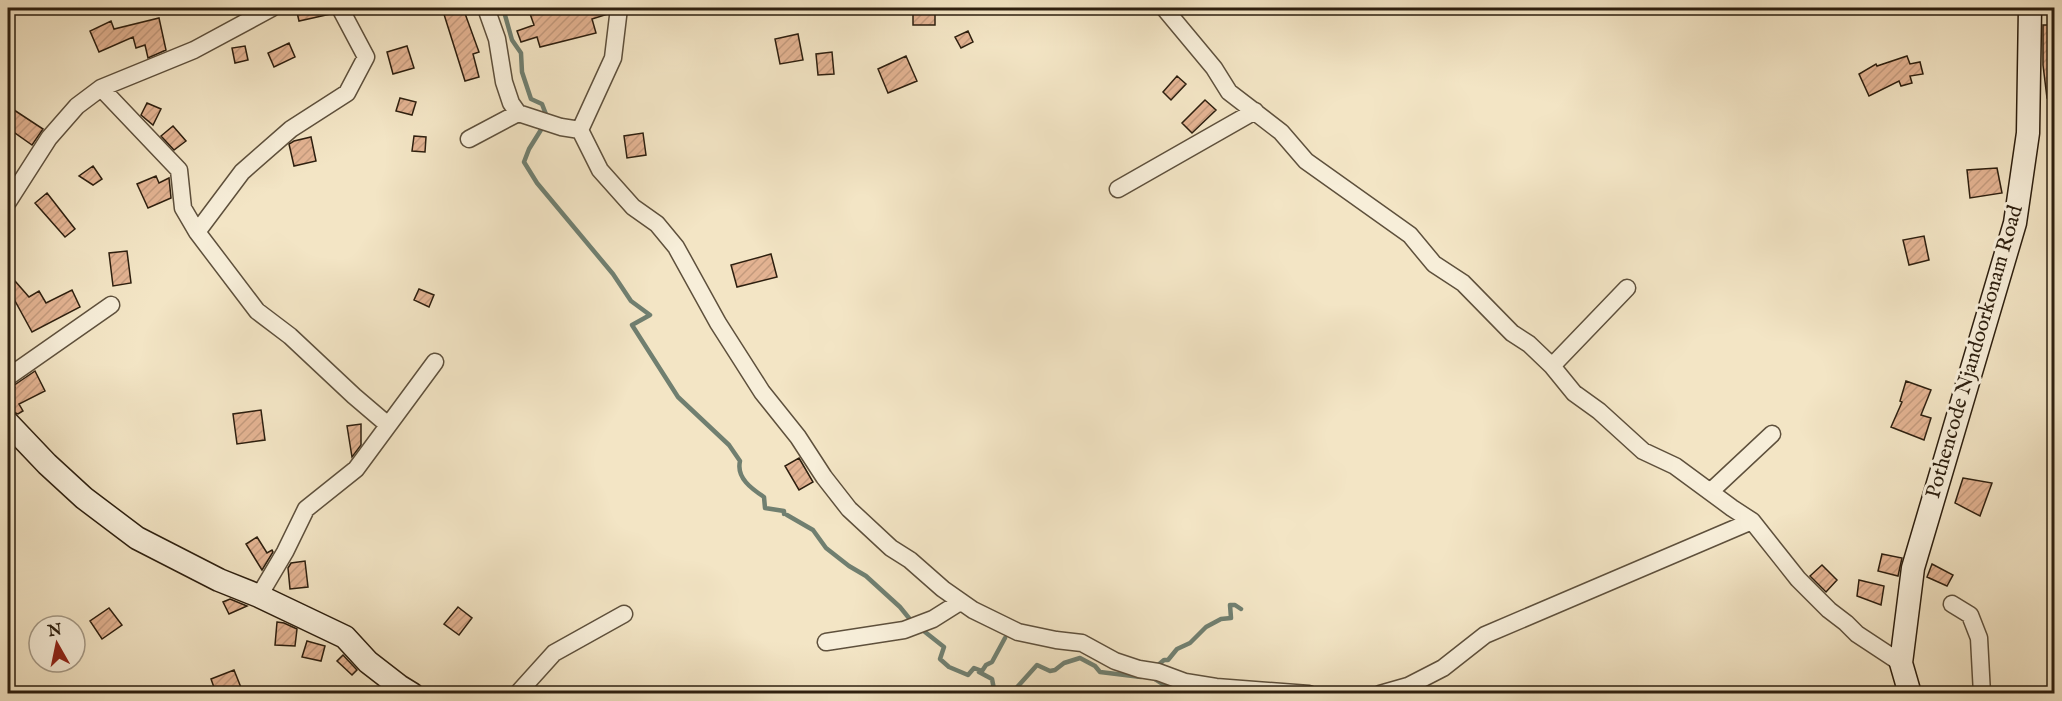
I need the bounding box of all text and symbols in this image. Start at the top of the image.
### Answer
street label: Pothencode Njandoorkonam Road [1920,202,2030,502]
north arrow [27,614,87,674]
text: N [46,620,64,642]

